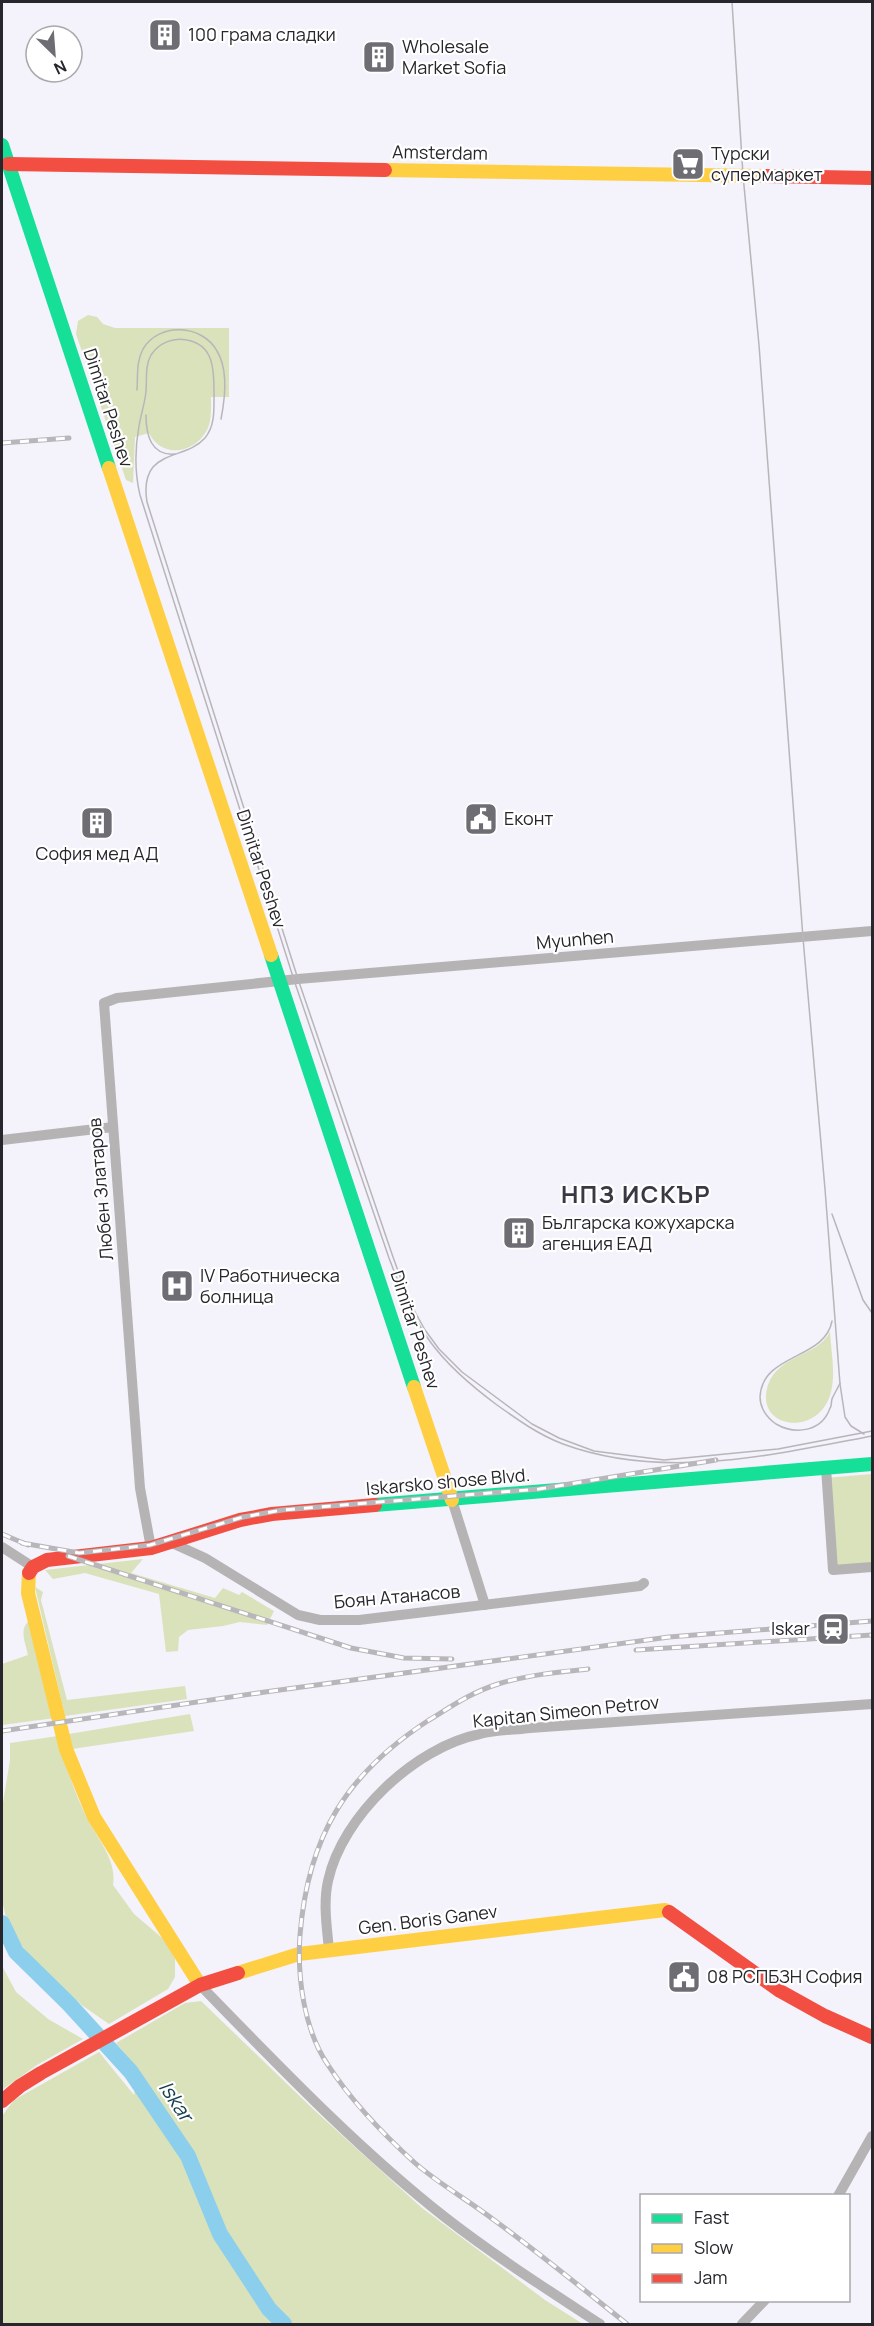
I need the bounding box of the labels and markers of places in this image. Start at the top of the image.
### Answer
building icon: 100 грама сладки [147,17,183,53]
place label: 100 грама сладки [188,22,336,46]
place label: Wholesale Market Sofia [402,34,506,79]
building icon: Wholesale Market Sofia [361,39,397,75]
place label: Турски супермаркет [711,141,823,186]
supermarket icon: Турски супермаркет [670,146,706,182]
public building icon: Еконт [463,801,499,837]
building icon: София мед АД [79,805,115,841]
place label: Еконт [504,806,553,830]
place label: София мед АД [36,841,158,865]
place label: Българска кожухарска агенция ЕАД [542,1210,734,1255]
building icon: Българска кожухарска агенция ЕАД [501,1215,537,1251]
place label: IV Работническа болница [200,1263,340,1308]
hospital icon: IV Работническа болница [159,1268,195,1304]
station icon: Iskar [815,1611,851,1647]
place label: Iskar [771,1616,811,1640]
public building icon: 08 РСПБЗН София [666,1959,702,1995]
place label: 08 РСПБЗН София [707,1964,862,1988]

